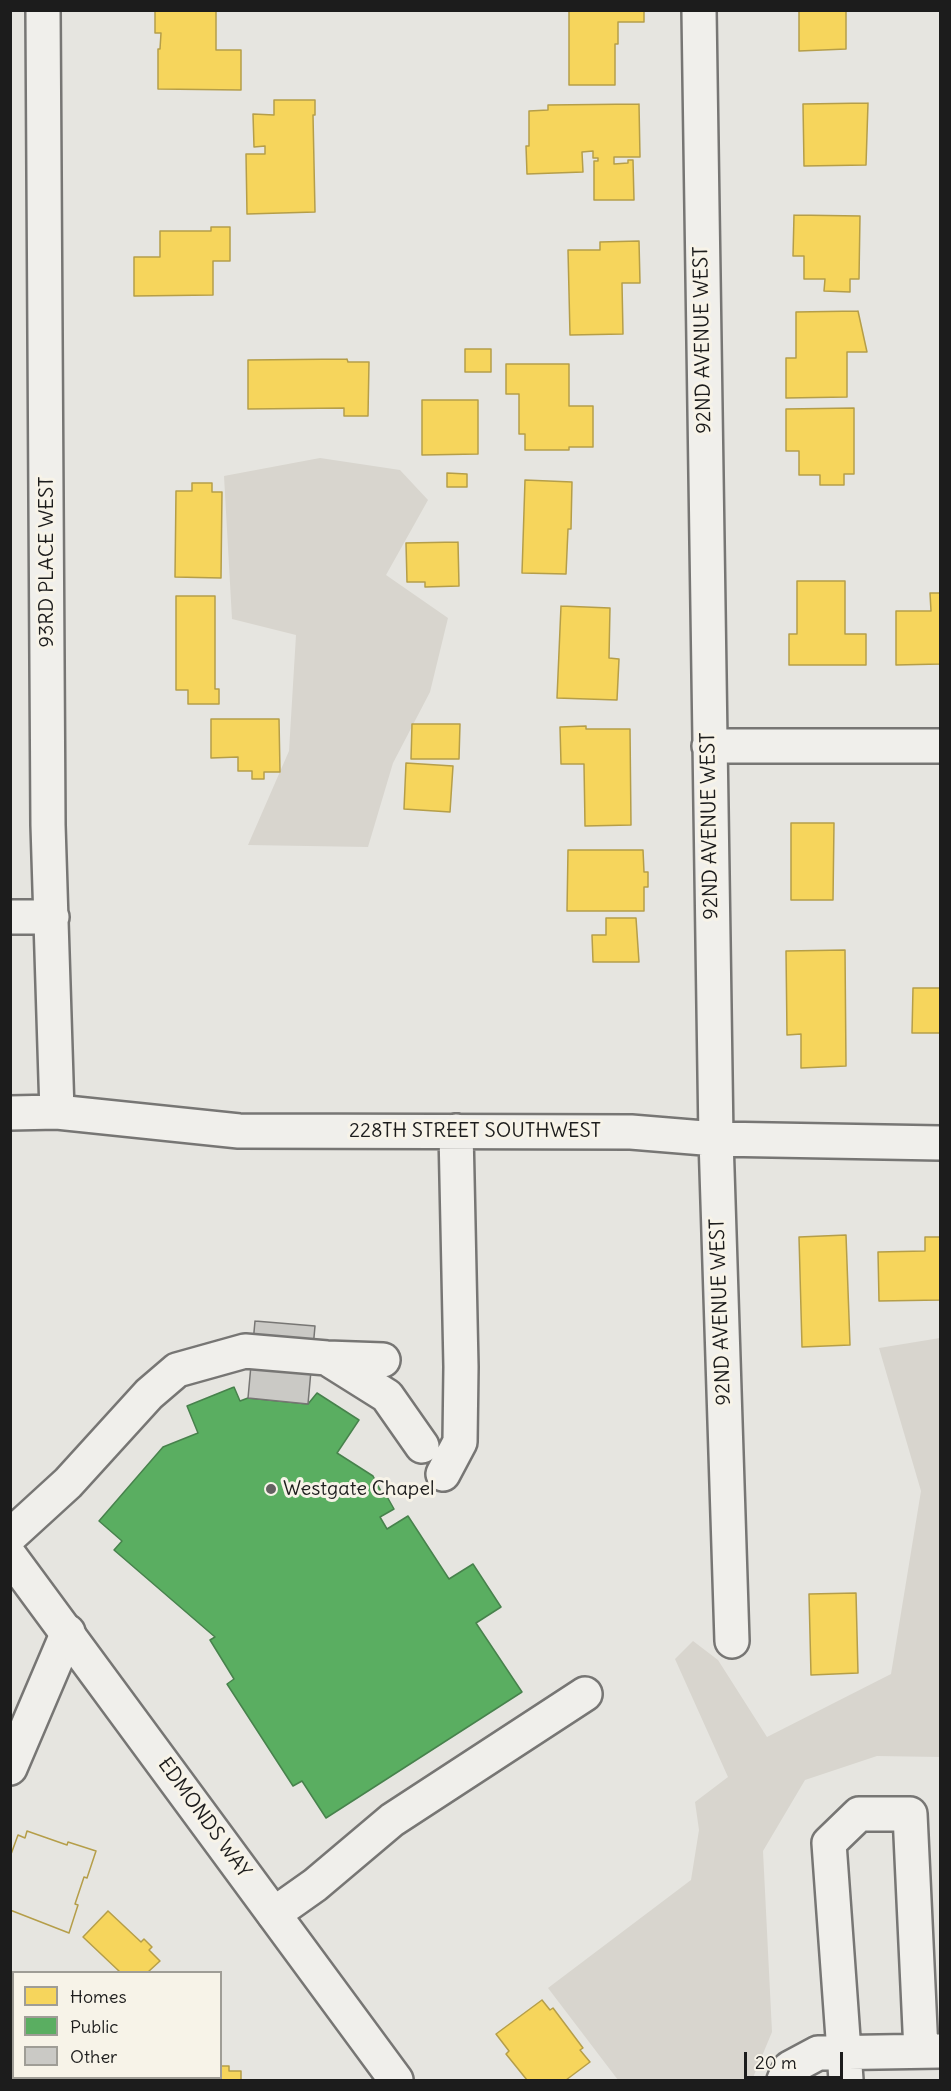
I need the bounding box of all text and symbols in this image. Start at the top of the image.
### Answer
street label: 92ND AVENUE WEST [689,246,717,434]
street label: 93RD PLACE WEST [35,476,59,648]
street label: 92ND AVENUE WEST [696,732,724,920]
street label: 228TH STREET SOUTHWEST [349,1119,601,1143]
street label: 92ND AVENUE WEST [706,1218,736,1406]
place label: Westgate Chapel [283,1477,434,1501]
marker: Westgate Chapel [264,1482,278,1496]
street label: EDMONDS WAY [152,1753,256,1883]
legend [12,1971,222,2079]
text: Homes [70,1985,127,2008]
text: Public [70,2015,119,2038]
scale bar [747,2040,846,2078]
text: Other [70,2045,117,2068]
text: 20 m [755,2051,797,2074]

